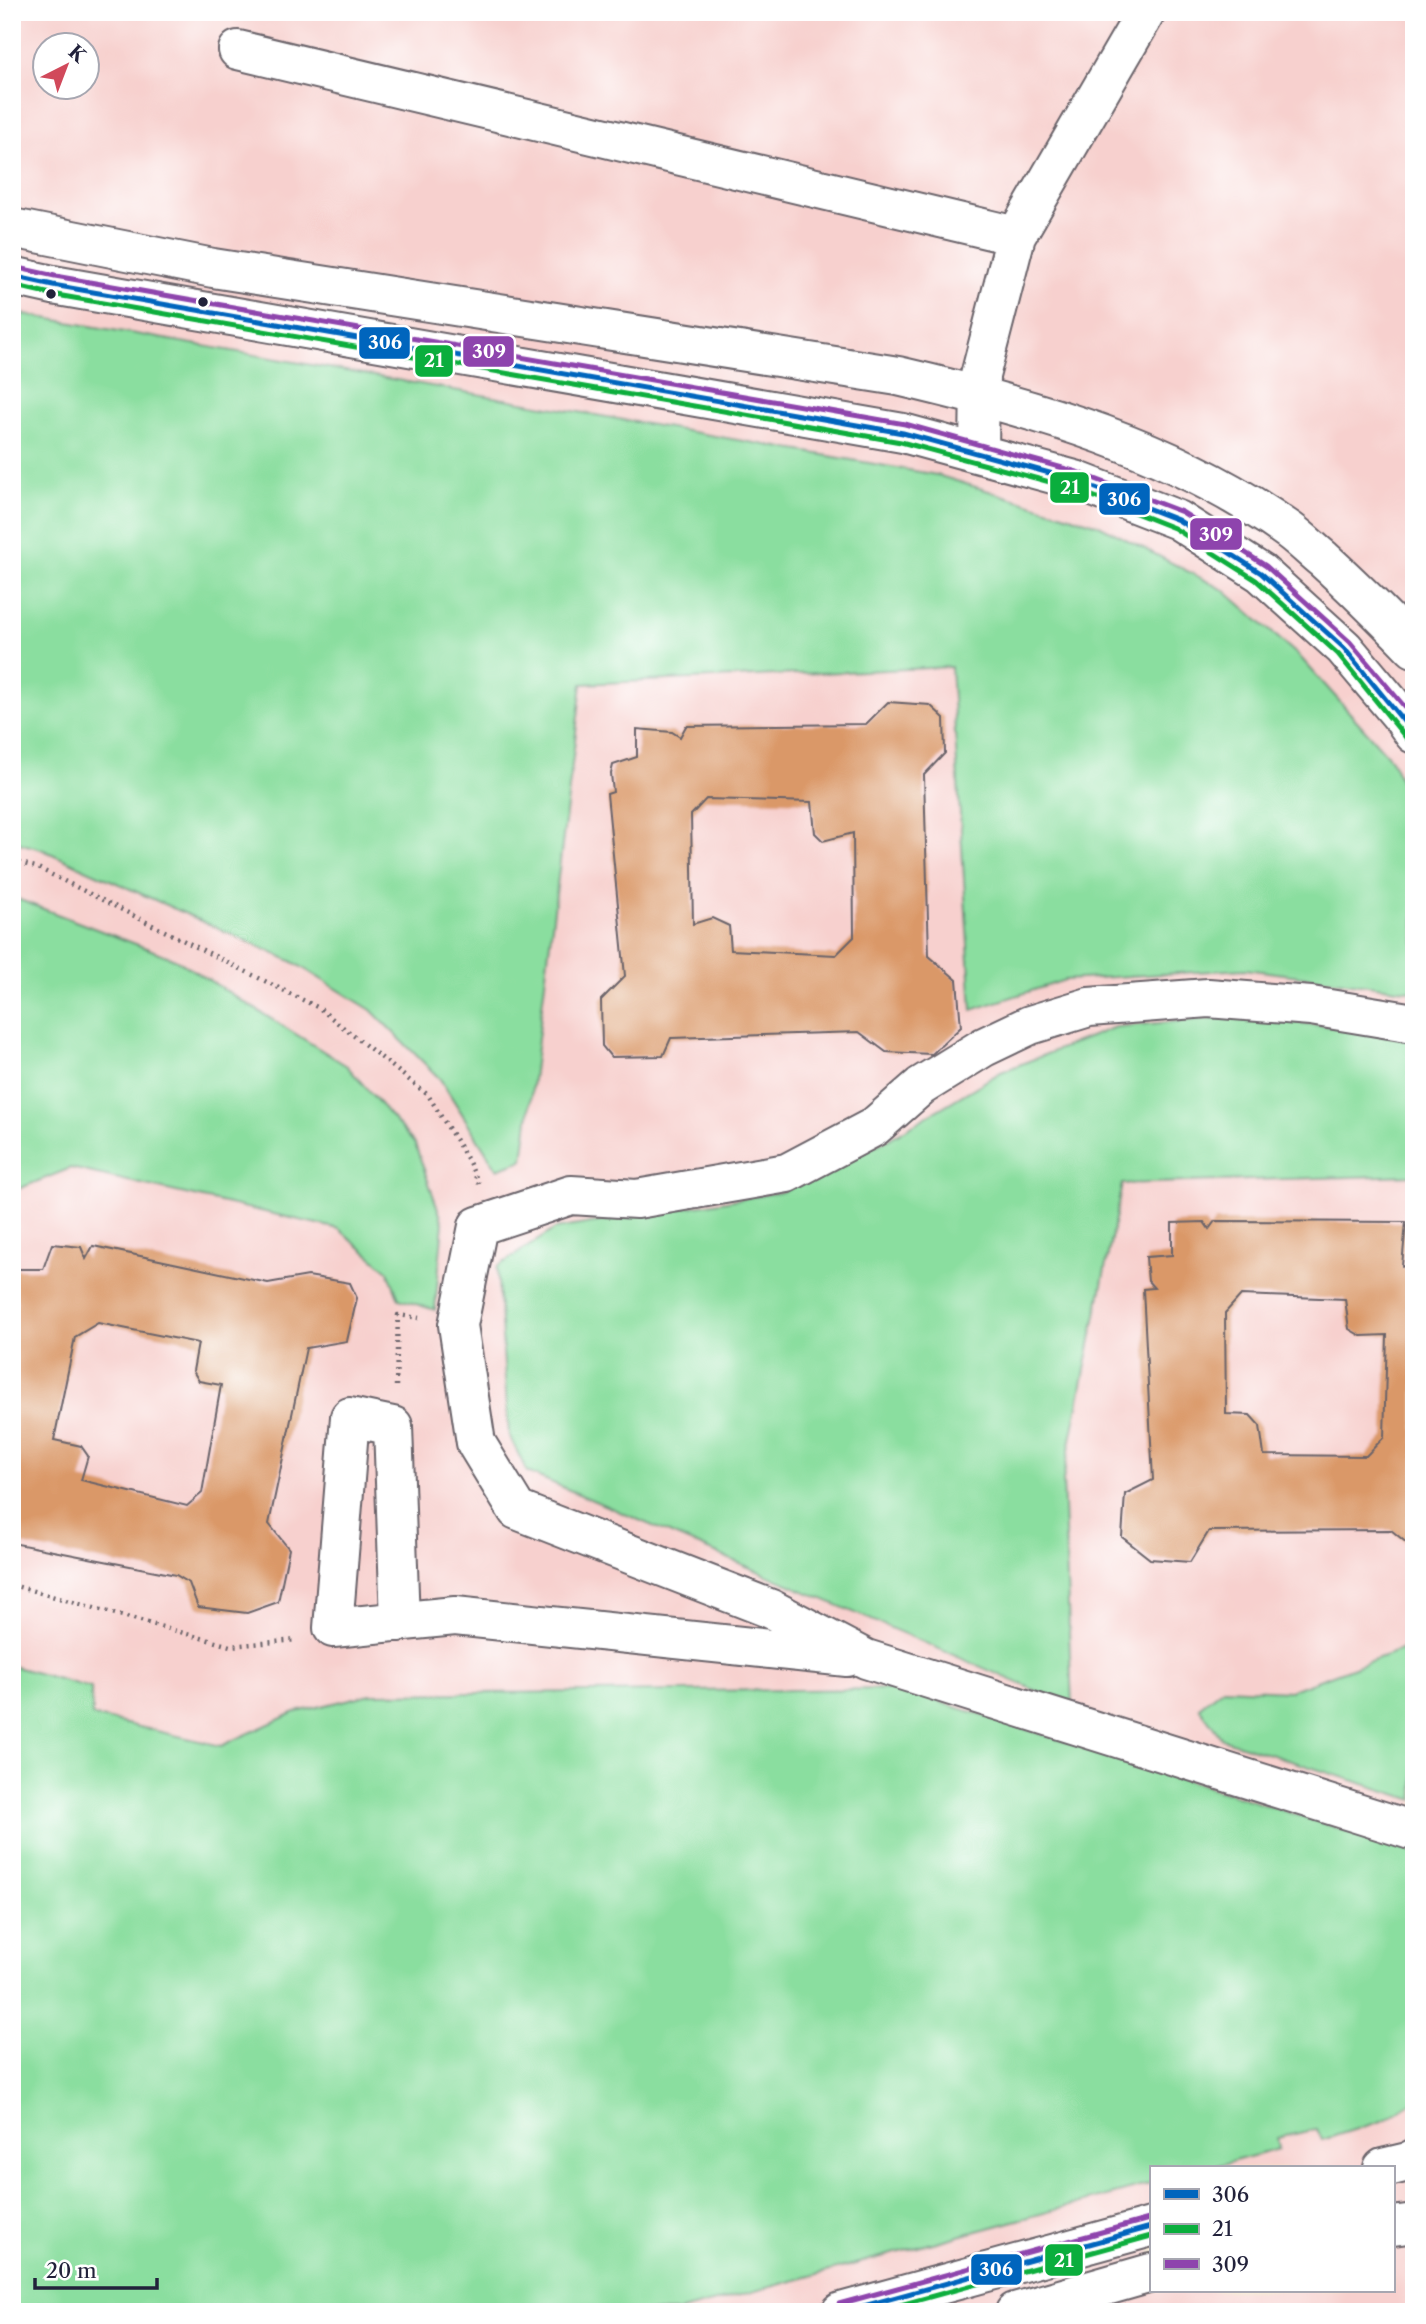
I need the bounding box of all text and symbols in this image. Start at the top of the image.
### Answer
north arrow [32,32,102,102]
text: K [64,40,91,68]
unlabelled marker [44,287,58,301]
unlabelled marker [196,295,210,309]
line badge: 306 [358,326,411,360]
text: 306 [368,331,402,354]
line badge: 309 [462,335,515,368]
text: 309 [472,340,506,363]
line badge: 21 [414,344,454,378]
text: 21 [424,349,444,372]
line badge: 21 [1049,471,1090,504]
text: 21 [1060,476,1080,499]
line badge: 306 [1098,482,1151,516]
text: 306 [1107,488,1141,511]
line badge: 309 [1189,517,1243,551]
text: 309 [1199,523,1233,546]
legend [1150,2166,1394,2292]
text: 306 [1212,2182,1249,2207]
text: 21 [1212,2216,1233,2241]
line badge: 21 [1044,2243,1084,2277]
scale bar [35,2247,158,2291]
text: 21 [1054,2249,1074,2272]
text: 309 [1212,2252,1249,2277]
line badge: 306 [970,2253,1023,2286]
text: 20 m [46,2258,97,2283]
text: 306 [979,2258,1013,2281]

